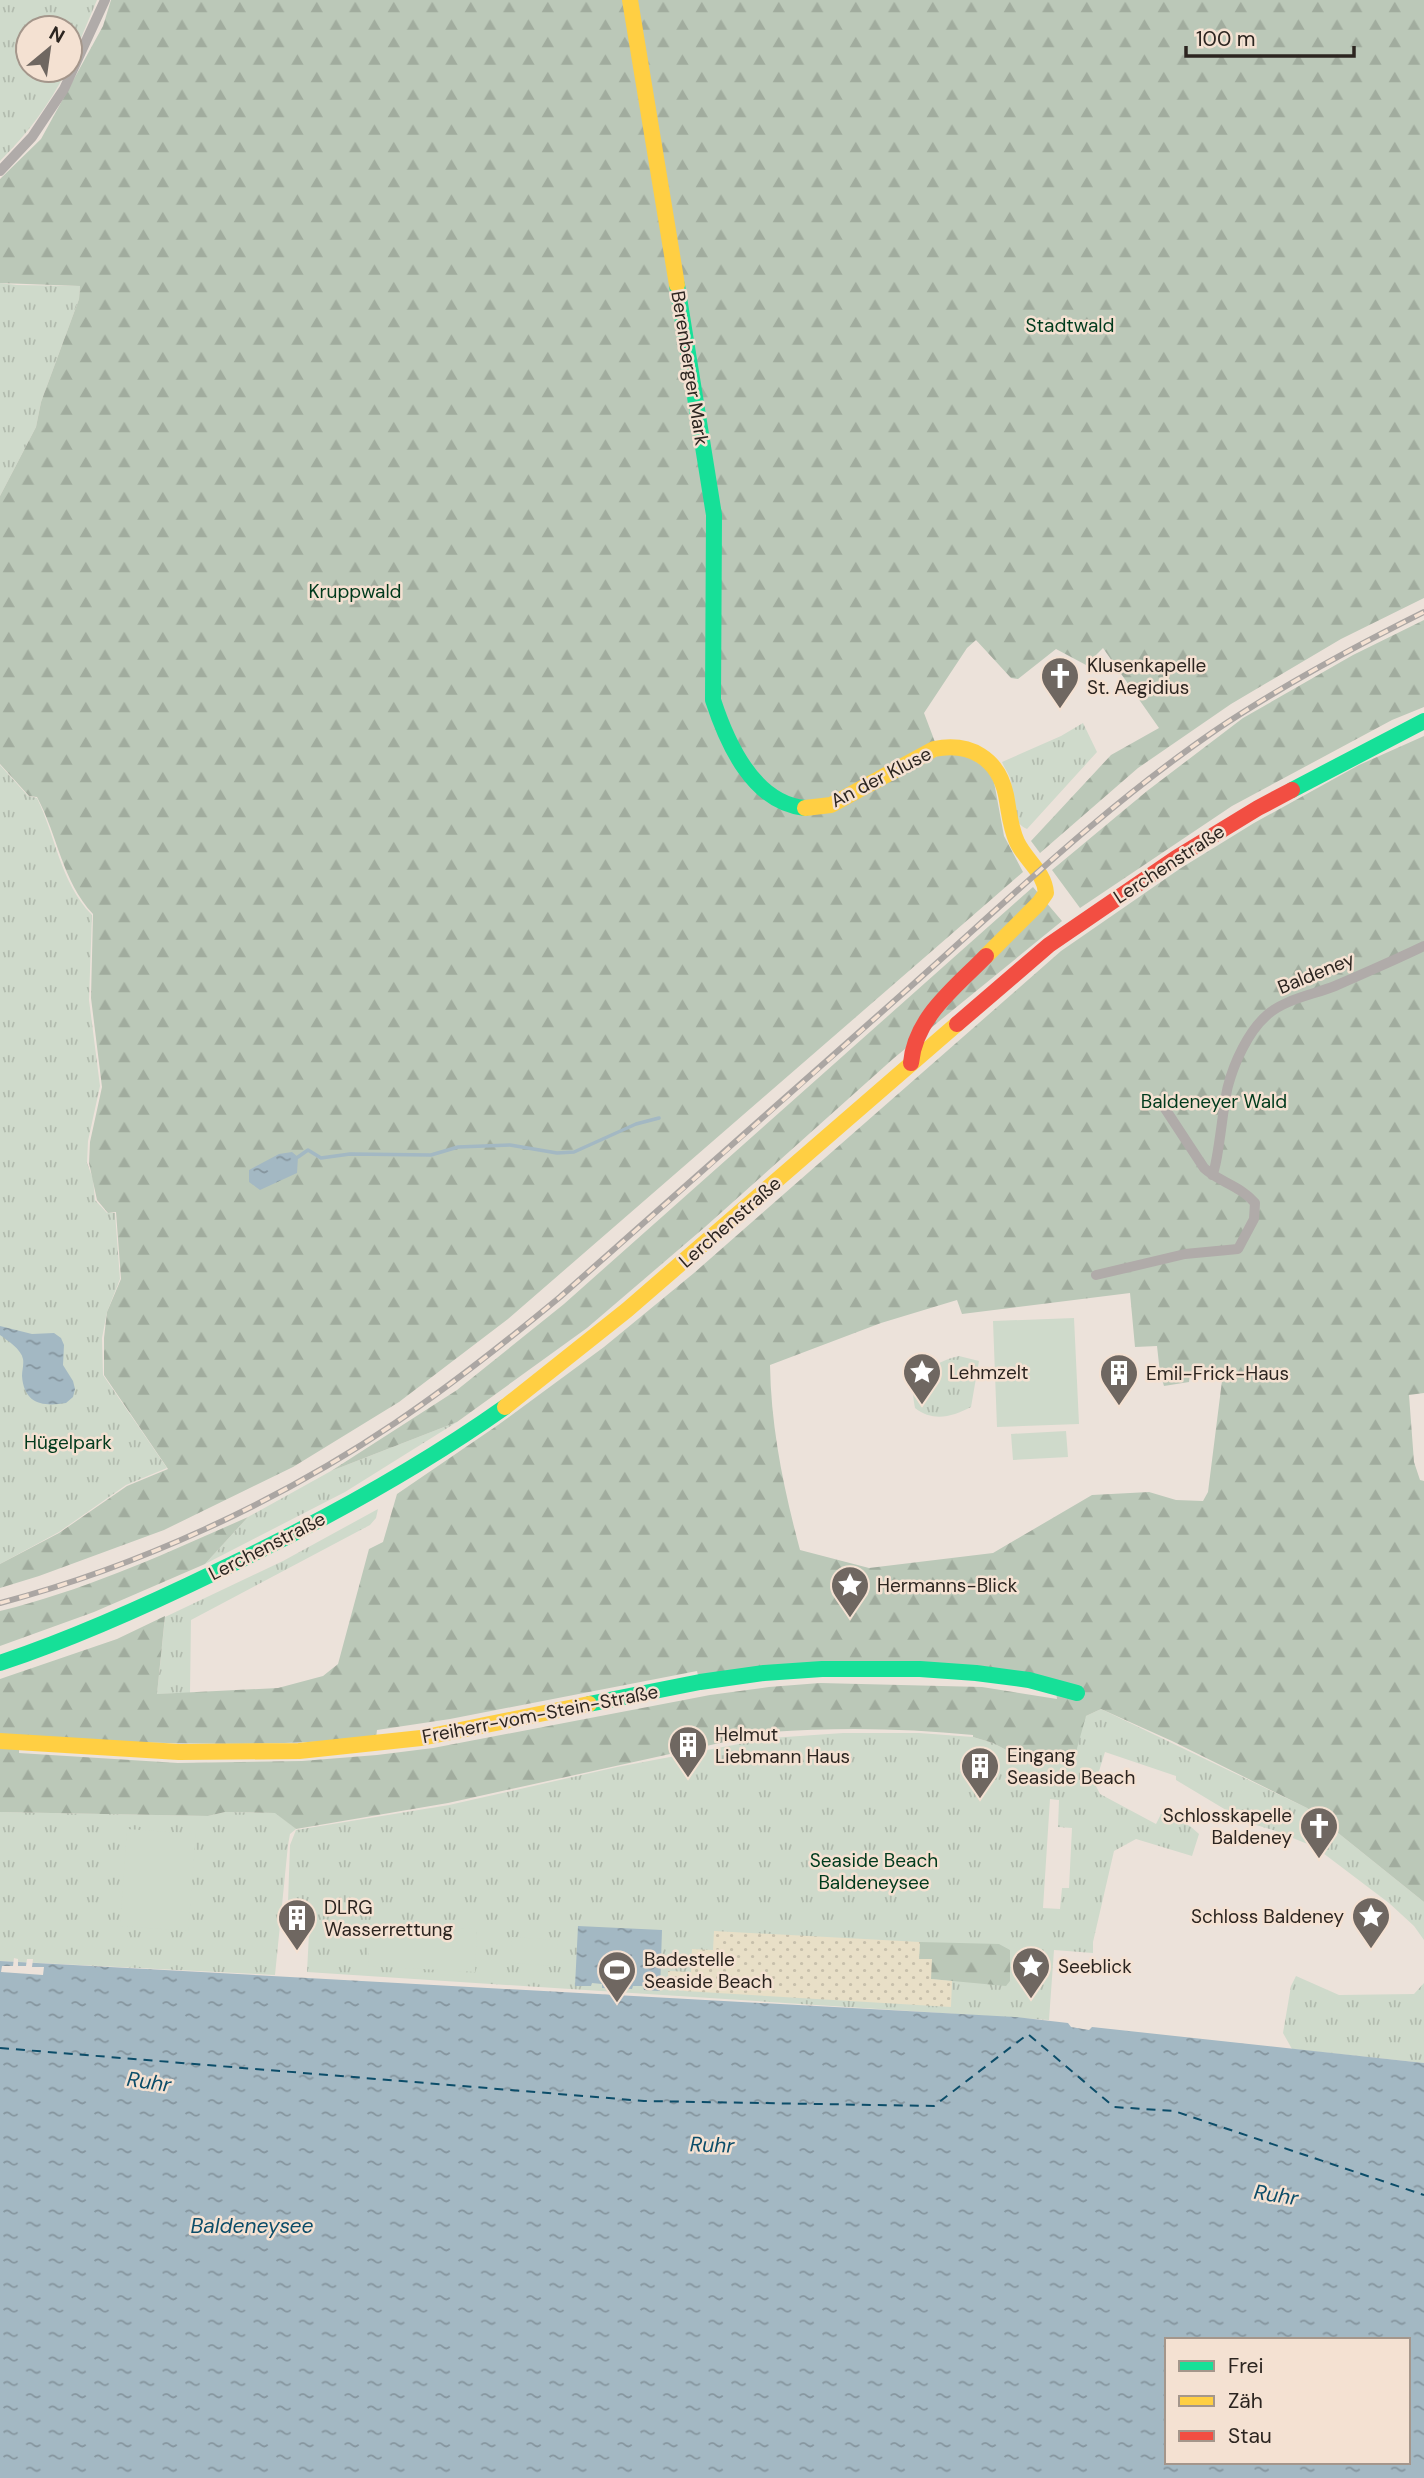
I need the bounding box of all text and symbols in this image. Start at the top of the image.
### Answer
north arrow [14,14,84,84]
scale bar [1186,14,1354,58]
text: N [45,20,69,49]
text: 100 m [1196,25,1256,53]
street label: Berenberger Mark [665,289,715,447]
park label: Stadtwald [1026,313,1114,338]
park label: Kruppwald [308,579,402,604]
place label: Klusenkapelle St. Aegidius [1087,653,1206,700]
church icon: Klusenkapelle St. Aegidius [1039,655,1081,710]
street label: An der Kluse [826,741,936,813]
street label: Lerchenstraße [1109,819,1229,909]
street label: Baldeney [1274,946,1358,1000]
park label: Baldeneyer Wald [1141,1089,1287,1114]
street label: Lerchenstraße [674,1171,786,1273]
place icon: Lehmzelt [901,1351,943,1406]
building icon: Emil-Frick-Haus [1098,1352,1140,1407]
place label: Lehmzelt [949,1360,1028,1385]
place label: Emil-Frick-Haus [1146,1361,1289,1386]
park label: Hügelpark [24,1430,112,1455]
street label: Lerchenstraße [204,1506,330,1586]
place icon: Hermanns-Blick [829,1564,871,1619]
place label: Hermanns-Blick [877,1573,1018,1598]
street label: Freiherr-vom-Stein-Straße [420,1679,660,1749]
place label: Helmut Liebmann Haus [715,1722,850,1769]
building icon: Helmut Liebmann Haus [667,1724,709,1779]
place label: Eingang Seaside Beach [1007,1743,1135,1790]
building icon: Eingang Seaside Beach [959,1745,1001,1800]
place label: Schlosskapelle Baldeney [1163,1803,1292,1850]
church icon: Schlosskapelle Baldeney [1298,1805,1340,1860]
park label: Seaside Beach Baldeneysee [810,1848,938,1895]
place label: DLRG Wasserrettung [324,1895,454,1942]
place icon: Schloss Baldeney [1350,1895,1392,1950]
building icon: DLRG Wasserrettung [276,1897,318,1952]
place label: Schloss Baldeney [1191,1904,1344,1929]
place icon: Seeblick [1010,1945,1052,2000]
place label: Badestelle Seaside Beach [644,1947,772,1994]
sports icon: Badestelle Seaside Beach [596,1949,638,2004]
place label: Seeblick [1058,1954,1132,1979]
water label: Ruhr [125,2065,174,2099]
water label: Ruhr [689,2130,736,2160]
water label: Ruhr [1252,2178,1301,2212]
water label: Baldeneysee [190,2212,314,2240]
legend [1165,2338,1410,2464]
text: Frei [1228,2352,1264,2380]
text: Zäh [1228,2387,1263,2415]
text: Stau [1228,2422,1272,2450]

